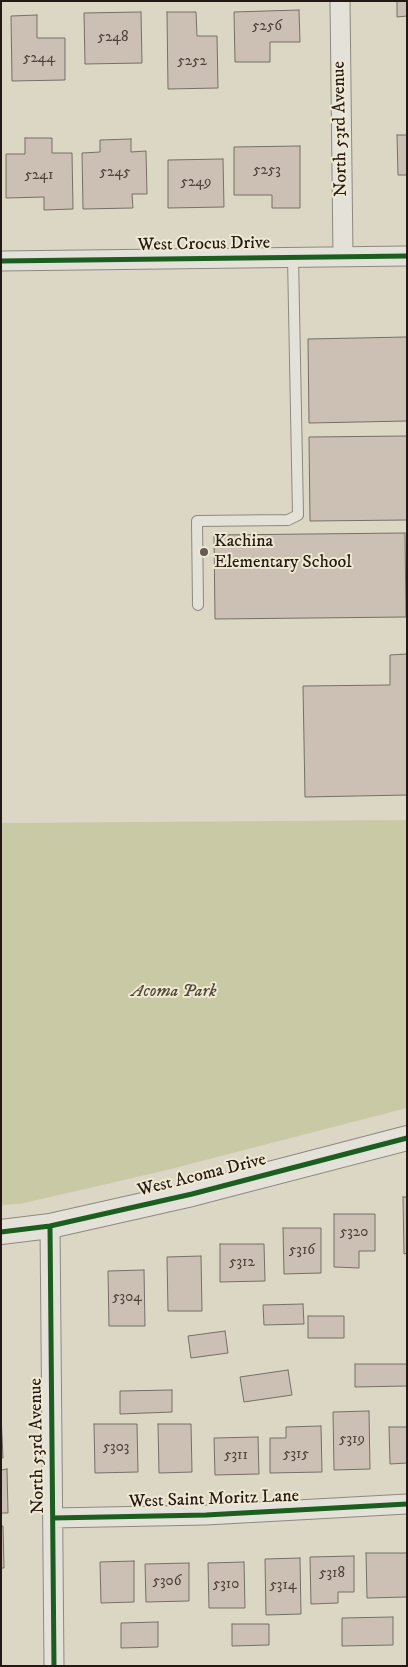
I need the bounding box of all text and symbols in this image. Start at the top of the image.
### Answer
house number: 5256 [252,18,282,36]
house number: 5248 [98,29,128,47]
house number: 5244 [23,50,55,68]
house number: 5252 [177,53,207,71]
street label: North 53rd Avenue [329,61,353,197]
house number: 5253 [253,162,281,180]
house number: 5245 [100,164,130,182]
house number: 5241 [25,167,53,185]
house number: 5249 [181,174,211,192]
street label: West Crocus Drive [138,233,270,257]
place label: Kachina Elementary School [214,531,352,574]
marker: Kachina Elementary School [198,546,210,558]
park label: Acoma Park [131,981,217,1003]
street label: West Acoma Drive [135,1150,269,1202]
house number: 5320 [340,1224,368,1242]
house number: 5316 [289,1242,315,1260]
house number: 5312 [229,1254,255,1272]
house number: 5304 [112,1289,142,1307]
street label: North 53rd Avenue [26,1378,50,1514]
house number: 5319 [339,1431,365,1449]
house number: 5303 [103,1439,129,1457]
house number: 5315 [283,1446,309,1464]
house number: 5311 [224,1447,248,1465]
street label: West Saint Moritz Lane [128,1486,300,1514]
house number: 5318 [319,1565,345,1583]
house number: 5306 [153,1573,181,1591]
house number: 5310 [213,1576,239,1594]
house number: 5314 [269,1577,297,1595]

